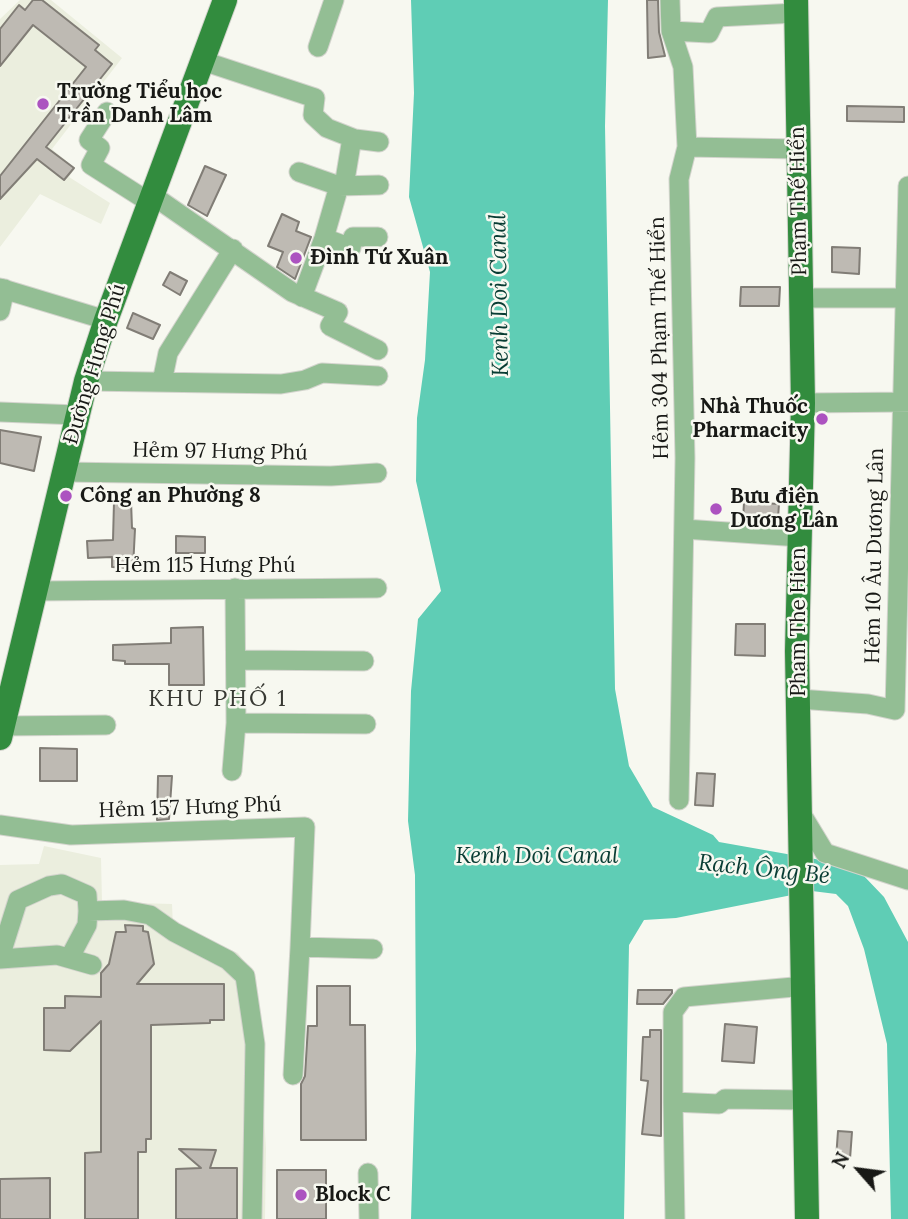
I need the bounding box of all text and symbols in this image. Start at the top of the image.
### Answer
place label: Trường Tiểu học Trần Danh Lâm [57,79,222,129]
marker: Trường Tiểu học Trần Danh Lâm [35,96,51,112]
street label: Phạm Thế Hiển [785,126,813,276]
water label: Kenh Doi Canal [485,213,515,377]
street label: Hẻm 304 Phạm Thế Hiển [645,216,675,460]
place label: Đình Tứ Xuân [310,245,448,271]
marker: Đình Tứ Xuân [288,250,304,266]
street label: Đường Hưng Phú [59,281,131,447]
place label: Nhà Thuốc Pharmacity [692,394,808,444]
marker: Nhà Thuốc Pharmacity [814,411,830,427]
street label: Hẻm 97 Hưng Phú [132,438,308,466]
street label: Hẻm 10 Âu Dương Lân [861,448,889,664]
place label: Công an Phường 8 [80,483,261,509]
place label: Bưu điện Dương Lân [730,484,839,534]
marker: Công an Phường 8 [58,488,74,504]
marker: Bưu điện Dương Lân [708,501,724,517]
street label: Pham The Hien [786,547,812,697]
street label: Hẻm 115 Hưng Phú [115,553,295,579]
district label: KHU PHỐ 1 [149,685,287,713]
street label: Hẻm 157 Hưng Phú [98,792,282,824]
water label: Kenh Doi Canal [455,842,619,870]
water label: Rạch Ông Bé [697,849,831,891]
north arrow [824,1135,894,1205]
text: N [826,1148,855,1172]
place label: Block C [315,1182,390,1208]
marker: Block C [293,1187,309,1203]

